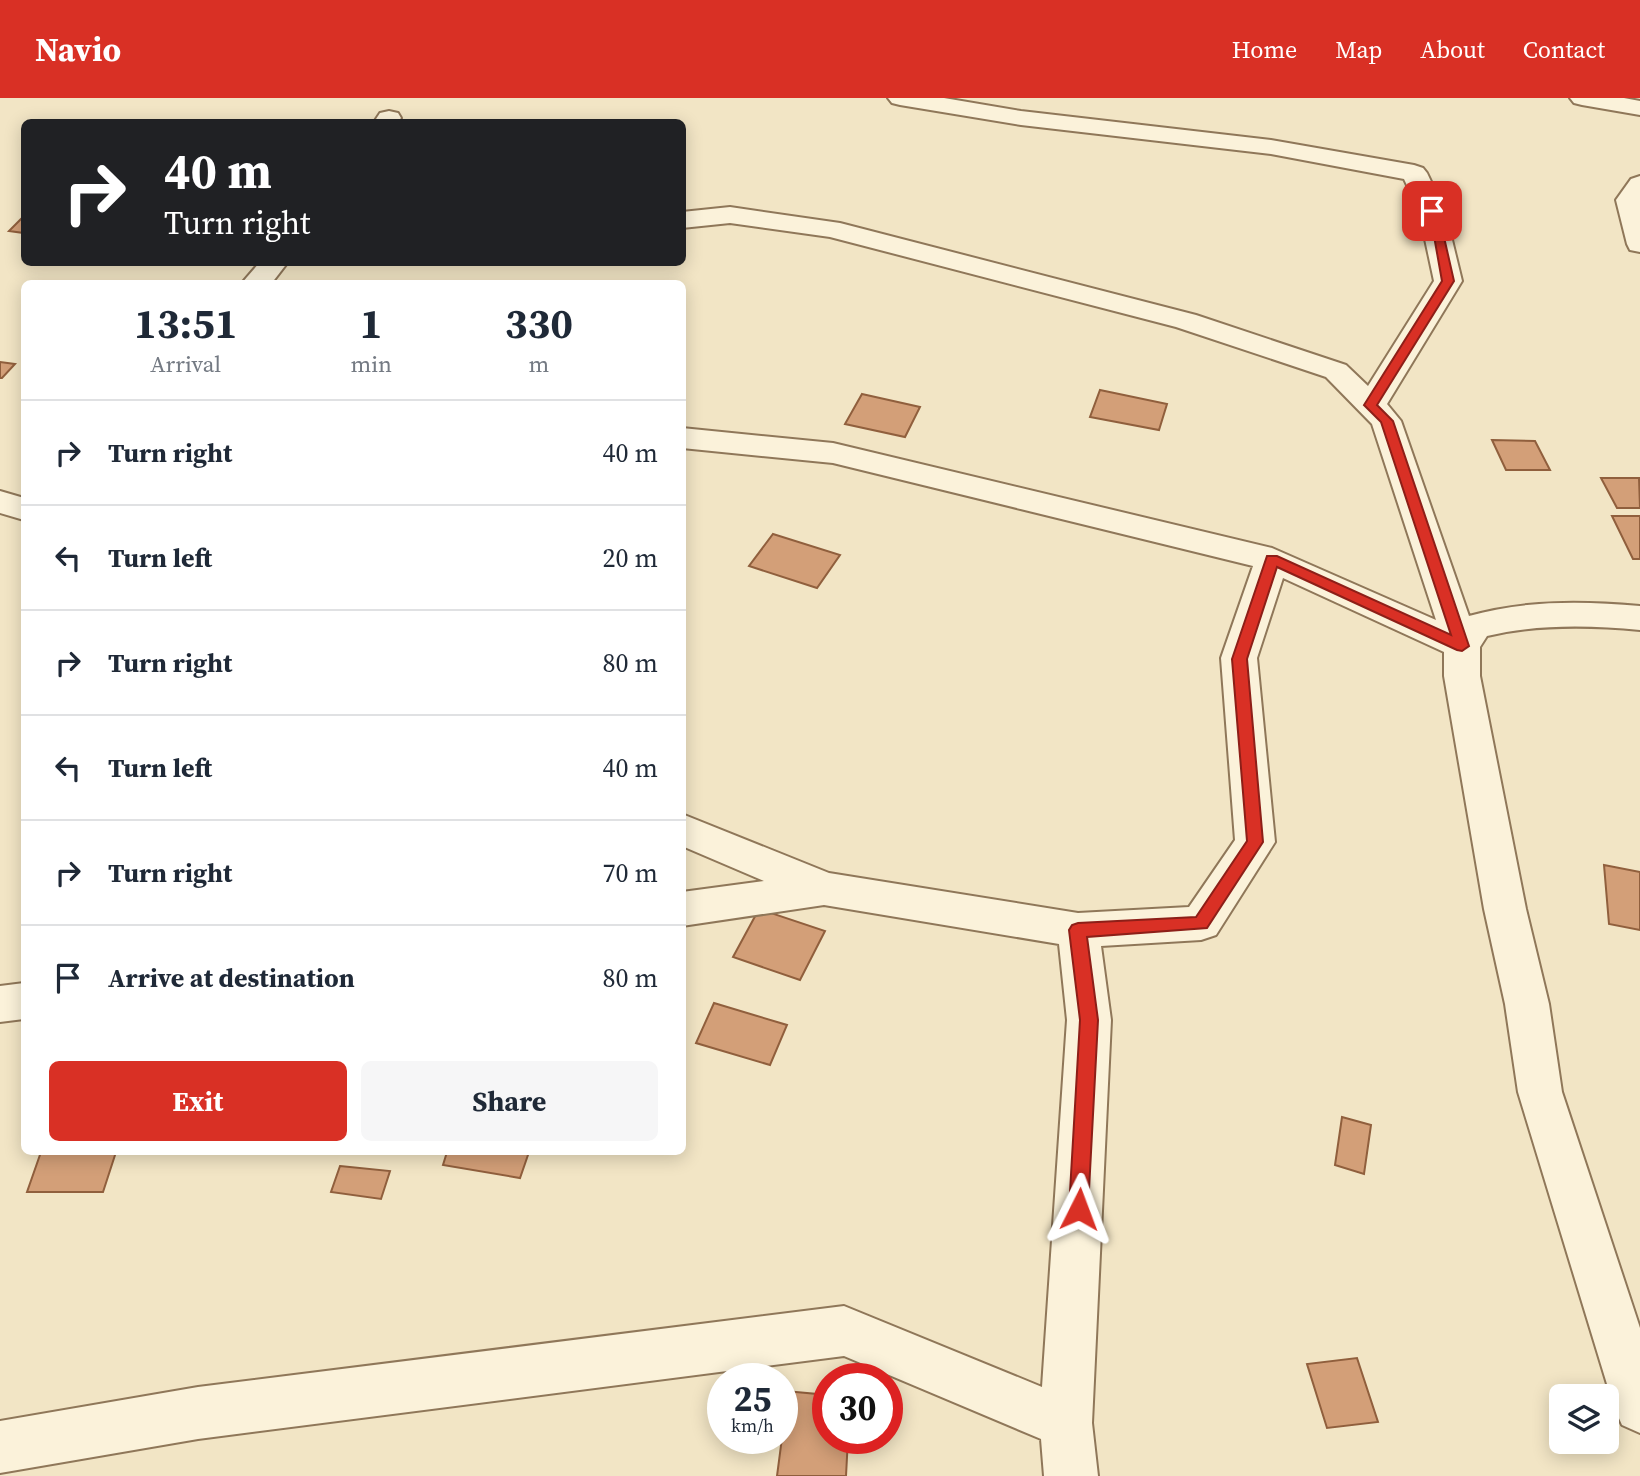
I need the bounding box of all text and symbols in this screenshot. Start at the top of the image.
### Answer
text: Navio [35,27,121,72]
text: Home [1232,33,1297,66]
text: Map [1335,33,1382,66]
text: About [1420,33,1485,66]
text: Contact [1523,33,1605,66]
text: 40 m [164,137,272,204]
icon: right [49,147,140,238]
pin [1402,181,1462,241]
icon: arrive [1413,192,1451,230]
text: Turn right [164,201,310,245]
text: 13:51 [134,294,238,352]
text: 1 [360,294,383,352]
text: 330 [505,294,573,352]
text: Arrival [150,348,221,380]
text: min [350,348,392,380]
text: m [529,348,549,380]
icon: right [49,434,87,472]
text: Turn right [108,435,232,471]
text: 40 m [603,435,658,471]
icon: left [49,539,87,577]
text: Turn left [108,540,212,576]
text: 20 m [603,540,658,576]
icon: right [49,644,87,682]
text: Turn right [108,645,232,681]
text: 80 m [603,645,658,681]
icon: left [49,749,87,787]
text: Turn left [108,750,212,786]
text: 40 m [603,750,658,786]
icon: right [49,854,87,892]
text: Turn right [108,855,232,891]
text: 70 m [603,855,658,891]
icon: arrive [49,959,87,997]
text: Arrive at destination [108,960,355,996]
text: 80 m [603,960,658,996]
button: Exit [49,1061,347,1141]
button: Share [361,1061,658,1141]
position arrow [1042,1172,1116,1246]
speed limit sign: 30 [812,1363,903,1454]
text: 25 [734,1375,771,1423]
map controls [1549,1384,1619,1454]
button: layers [1549,1384,1619,1454]
text: km/h [731,1413,774,1438]

